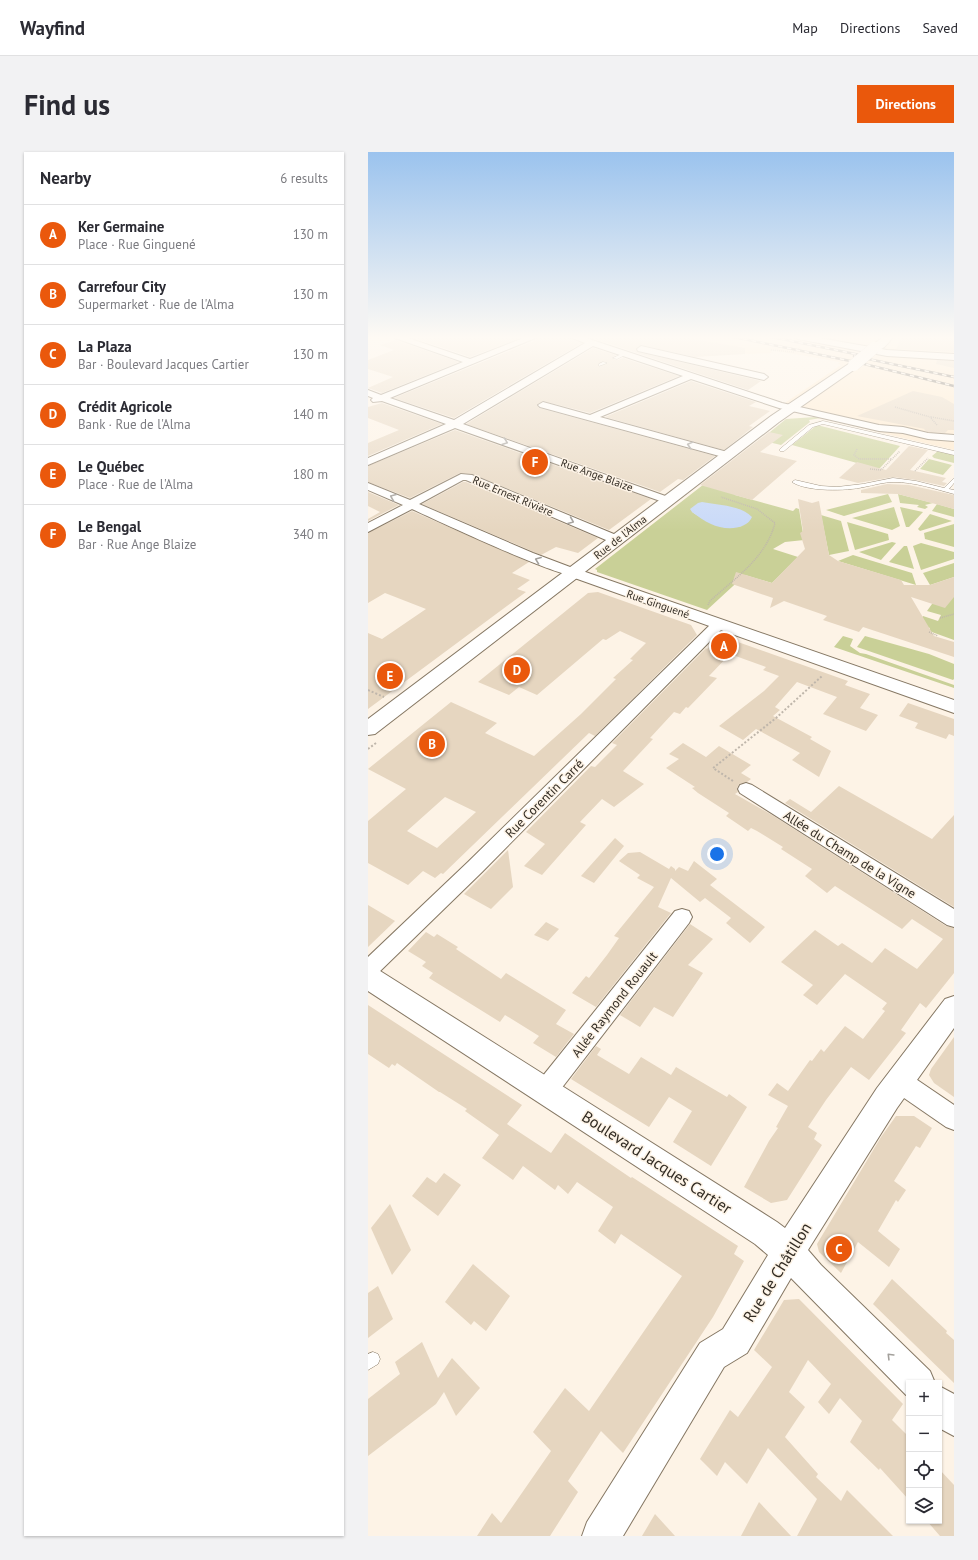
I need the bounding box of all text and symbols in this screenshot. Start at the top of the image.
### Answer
text: Wayfind [20,16,85,40]
text: Map [792,19,818,37]
text: Directions [840,19,900,37]
text: Saved [922,19,958,37]
button: Directions [857,85,954,123]
text: Find us [24,86,110,123]
text: Nearby [40,167,91,189]
text: 6 results [280,170,328,187]
text: Ker Germaine [78,217,164,236]
text: A [49,226,57,243]
text: 130 m [293,226,328,243]
text: Place · Rue Ginguené [78,236,196,253]
text: Carrefour City [78,277,166,296]
text: B [49,286,57,303]
text: 130 m [293,286,328,303]
text: Supermarket · Rue de l'Alma [78,296,234,313]
text: La Plaza [78,337,132,356]
text: C [49,346,57,363]
text: 130 m [293,346,328,363]
text: Bar · Boulevard Jacques Cartier [78,356,249,373]
text: Crédit Agricole [78,397,172,416]
text: D [49,406,57,423]
text: 140 m [293,406,328,423]
text: Bank · Rue de l'Alma [78,416,191,433]
one-way arrow [502,438,509,446]
one-way arrow [687,441,693,449]
pin: F [522,447,548,477]
street label: Rue Ange Blaize [559,455,635,495]
text: Le Québec [78,457,144,476]
text: E [50,466,56,483]
text: 180 m [293,466,328,483]
street label: Rue Ernest Rivière [471,473,556,519]
text: Place · Rue de l'Alma [78,476,193,493]
one-way arrow [389,494,397,502]
street label: Rue de l'Alma [591,512,649,562]
one-way arrow [568,516,575,524]
text: Le Bengal [78,517,141,536]
text: F [50,526,56,543]
text: 340 m [293,526,328,543]
text: Bar · Rue Ange Blaize [78,536,196,553]
one-way arrow [534,556,541,564]
street label: Rue Ginguené [625,587,692,621]
pin: A [711,631,737,661]
pin: D [504,655,530,685]
pin: E [377,661,403,691]
pin: B [419,729,445,759]
street label: Rue Corentin Carré [501,755,587,841]
street label: Allée du Champ de la Vigne [780,807,919,902]
your location [707,844,727,864]
street label: Allée Raymond Rouault [568,948,661,1061]
street label: Boulevard Jacques Cartier [578,1106,736,1218]
street label: Rue de Châtillon [738,1219,816,1325]
pin: C [826,1234,852,1264]
one-way arrow [887,1353,895,1361]
map controls [906,1380,942,1524]
button: + [906,1380,942,1416]
button: − [906,1416,942,1452]
button: locate [906,1452,942,1488]
button: layers [906,1488,942,1524]

